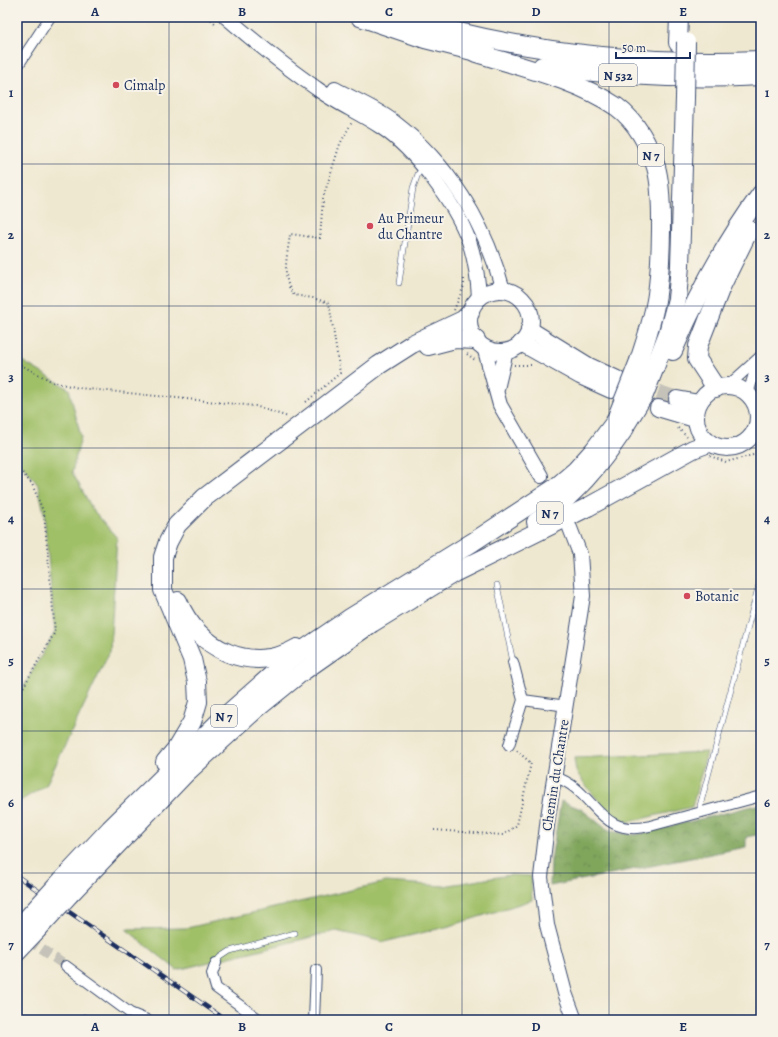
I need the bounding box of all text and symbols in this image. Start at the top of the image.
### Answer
text: A [90,3,100,20]
text: B [238,3,246,20]
text: C [385,3,393,20]
text: D [531,3,541,20]
text: E [679,3,687,20]
scale bar [616,34,690,60]
text: 50 m [622,40,646,56]
road number: N 532 [599,64,637,86]
place label: Cimalp [124,76,165,95]
marker: Cimalp [111,80,121,90]
text: 1 [9,84,14,101]
text: 1 [765,84,770,101]
road number: N 7 [638,144,664,166]
place label: Au Primeur du Chantre [377,209,445,244]
marker: Au Primeur du Chantre [365,221,375,231]
text: 2 [8,226,15,243]
text: 2 [764,226,771,243]
text: 3 [8,368,14,385]
text: 3 [764,368,770,385]
road number: N 7 [537,502,563,524]
text: 4 [8,510,14,527]
text: 4 [764,510,770,527]
place label: Botanic [695,587,739,606]
marker: Botanic [682,591,692,601]
text: 5 [8,652,14,669]
text: 5 [764,652,770,669]
road number: N 7 [211,705,237,727]
street label: Chemin du Chantre [537,718,574,832]
text: 6 [8,794,14,811]
text: 6 [764,794,770,811]
text: 7 [8,936,14,953]
text: 7 [764,936,770,953]
text: A [90,1018,100,1035]
text: B [238,1018,246,1035]
text: C [385,1018,393,1035]
text: D [531,1018,541,1035]
text: E [679,1018,687,1035]

